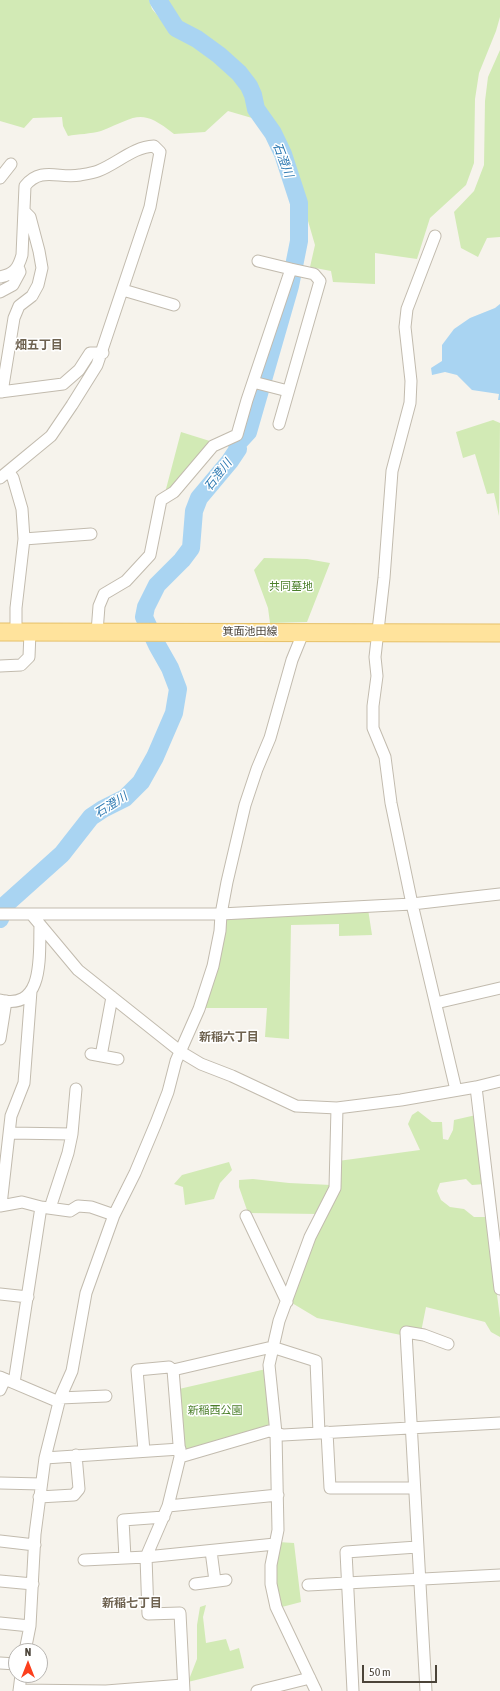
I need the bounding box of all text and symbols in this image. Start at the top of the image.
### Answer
water label: 石澄川 [270,141,296,179]
district label: 畑五丁目 [15,338,63,352]
water label: 石澄川 [201,456,235,494]
park label: 共同墓地 [269,580,313,594]
street label: 箕面池田線 [223,625,277,639]
water label: 石澄川 [92,789,130,821]
district label: 新稲六丁目 [199,1030,259,1044]
park label: 新稲西公園 [188,1404,242,1418]
district label: 新稲七丁目 [102,1596,162,1610]
north arrow [8,1643,48,1683]
text: N [25,1646,31,1658]
scale bar [364,1657,439,1683]
text: 50 m [369,1665,391,1679]

